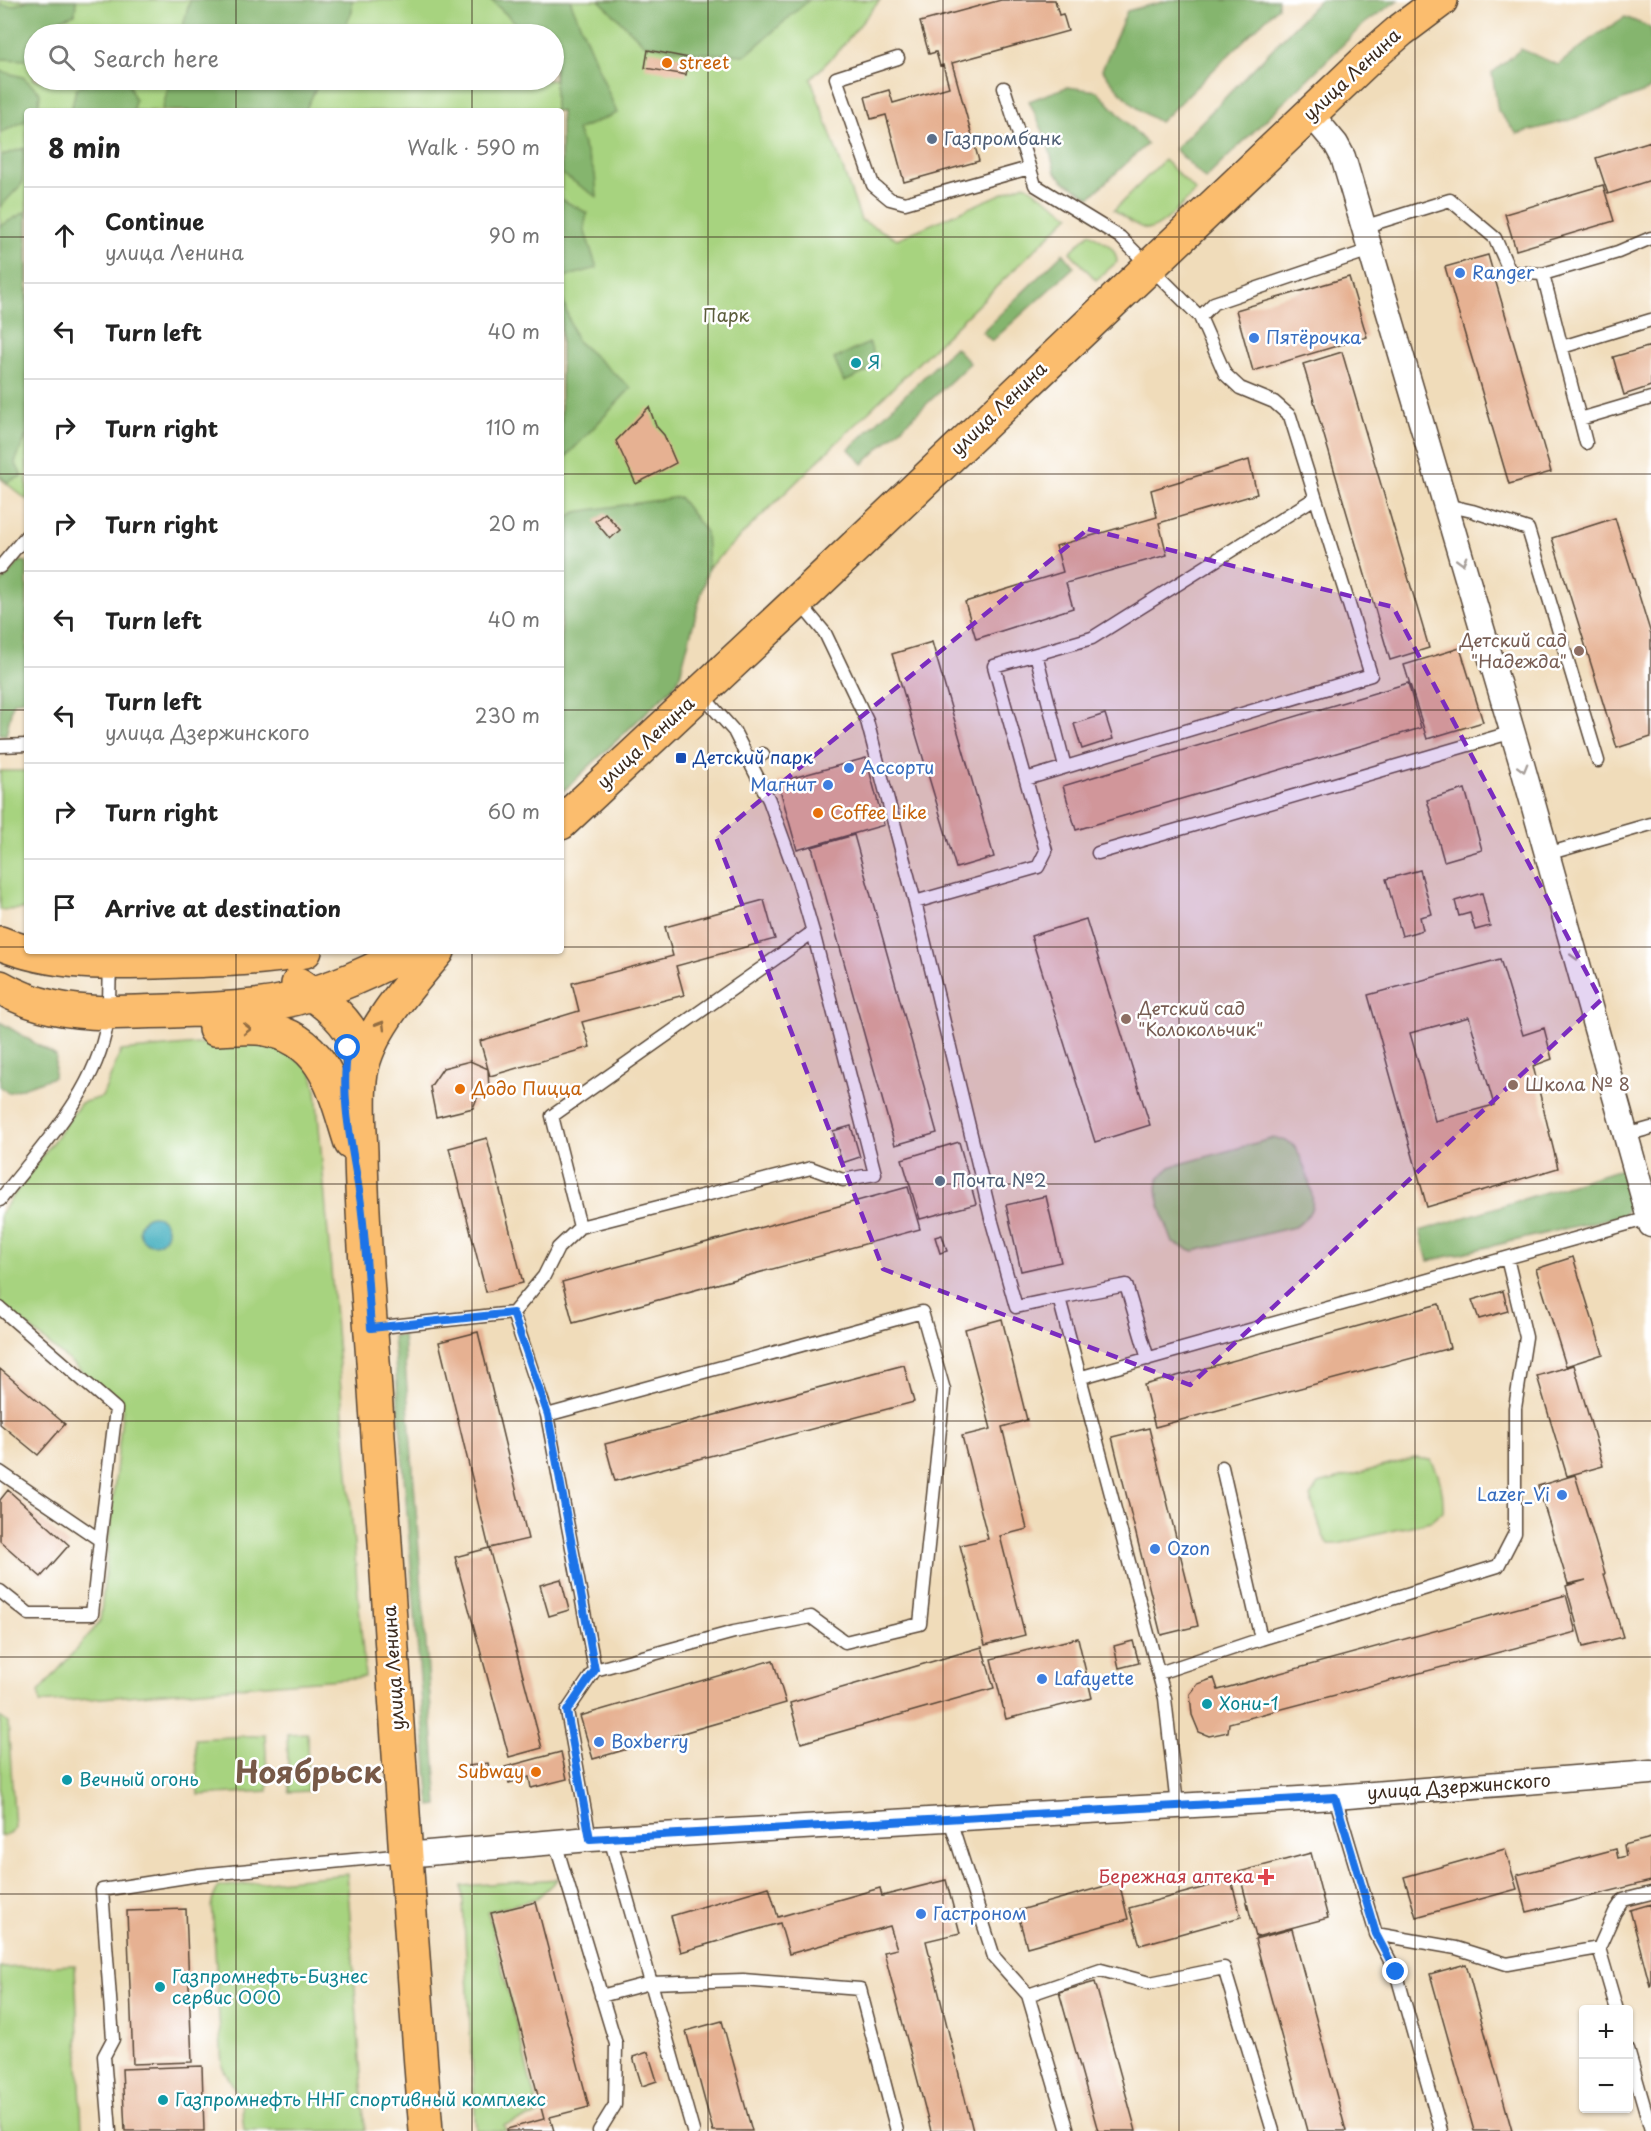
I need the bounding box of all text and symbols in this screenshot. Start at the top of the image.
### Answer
street label: улица Ленина [1296,21,1406,126]
search box [24,24,564,90]
icon: search [45,41,78,74]
text: Search here [93,41,219,74]
place label: street [679,48,729,75]
marker: street [660,56,674,70]
place label: Газпромбанк [944,124,1062,151]
text: 8 min [48,128,121,167]
text: Walk · 590 m [407,132,540,162]
marker: Газпромбанк [925,132,939,146]
text: Continue [105,204,204,237]
icon: ahead [48,219,81,252]
text: 90 m [489,220,540,250]
text: улица Ленина [105,237,244,267]
place label: Ranger [1472,258,1535,285]
marker: Ranger [1453,266,1467,280]
park label: Парк [703,301,750,328]
icon: left [48,315,81,348]
text: Turn left [105,315,202,348]
text: 40 m [488,316,540,346]
place label: Пятёрочка [1266,323,1362,350]
marker: Пятёрочка [1247,331,1261,345]
place label: Я [868,348,880,375]
street label: улица Ленина [944,354,1053,461]
marker: Я [849,356,863,370]
icon: right [48,411,81,444]
text: Turn right [105,411,218,444]
text: 110 m [486,412,540,442]
icon: right [48,507,81,540]
text: Turn right [105,507,218,540]
text: 20 m [488,508,540,538]
one-way arrow [1455,555,1467,566]
icon: left [48,603,81,636]
text: Turn left [105,603,202,636]
text: 40 m [488,604,540,634]
place label: Детский сад "Надежда" [1459,626,1567,674]
marker: Детский сад "Надежда" [1572,644,1586,658]
text: Turn left [105,684,202,717]
street label: улица Ленина [590,689,700,794]
icon: left [48,699,81,732]
text: 230 m [475,700,540,730]
text: улица Дзержинского [105,717,310,747]
place label: Детский парк [692,743,813,770]
marker: Детский парк [674,751,688,765]
place label: Ассорти [861,753,934,780]
marker: Ассорти [842,761,856,775]
one-way arrow [1516,763,1529,773]
place label: Магнит [750,770,817,797]
marker: Магнит [821,778,835,792]
icon: right [48,795,81,828]
text: Turn right [105,795,218,828]
text: 60 m [488,796,540,826]
place label: Coffee Like [830,798,927,825]
marker: Coffee Like [811,806,825,820]
icon: arrive [48,891,81,924]
text: Arrive at destination [105,891,341,924]
one-way arrow [1569,950,1581,961]
place label: Детский сад "Колокольчик" [1137,994,1264,1042]
marker: Детский сад "Колокольчик" [1119,1012,1133,1026]
one-way arrow [374,1021,386,1031]
one-way arrow [243,1023,252,1035]
route start [334,1034,360,1060]
place label: Школа № 8 [1525,1070,1630,1097]
place label: Додо Пицца [471,1074,582,1101]
marker: Школа № 8 [1506,1078,1520,1092]
marker: Додо Пицца [453,1082,467,1096]
place label: Почта №2 [952,1166,1046,1193]
marker: Почта №2 [933,1174,947,1188]
place label: Lazer_Vi [1477,1480,1550,1507]
marker: Lazer_Vi [1555,1488,1569,1502]
place label: Ozon [1167,1534,1210,1561]
marker: Ozon [1148,1542,1162,1556]
street label: улица Ленина [375,1604,410,1731]
place label: Lafayette [1054,1664,1134,1691]
marker: Lafayette [1035,1672,1049,1686]
place label: Хони-1 [1219,1689,1279,1716]
marker: Хони-1 [1200,1697,1214,1711]
place label: Boxberry [611,1727,689,1754]
marker: Boxberry [592,1735,606,1749]
district label: Ноябрьск [235,1748,382,1793]
place label: Subway [457,1757,524,1784]
place label: Вечный огонь [79,1765,199,1792]
marker: Subway [529,1765,543,1779]
street label: улица Дзержинского [1366,1766,1552,1805]
marker: Вечный огонь [60,1773,74,1787]
place label: Бережная аптека [1099,1862,1255,1889]
marker: Бережная аптека [1259,1870,1273,1884]
place label: Гастроном [933,1899,1027,1926]
marker: Гастроном [914,1907,928,1921]
route end [1382,1958,1408,1984]
place label: Газпромнефть-Бизнес сервис ООО [172,1962,368,2010]
marker: Газпромнефть-Бизнес сервис ООО [153,1980,167,1994]
map controls [1579,2005,1633,2113]
button: + [1579,2005,1633,2059]
button: − [1579,2059,1633,2113]
place label: Газпромнефть ННГ спортивный комплекс [175,2085,546,2112]
marker: Газпромнефть ННГ спортивный комплекс [156,2093,170,2107]

